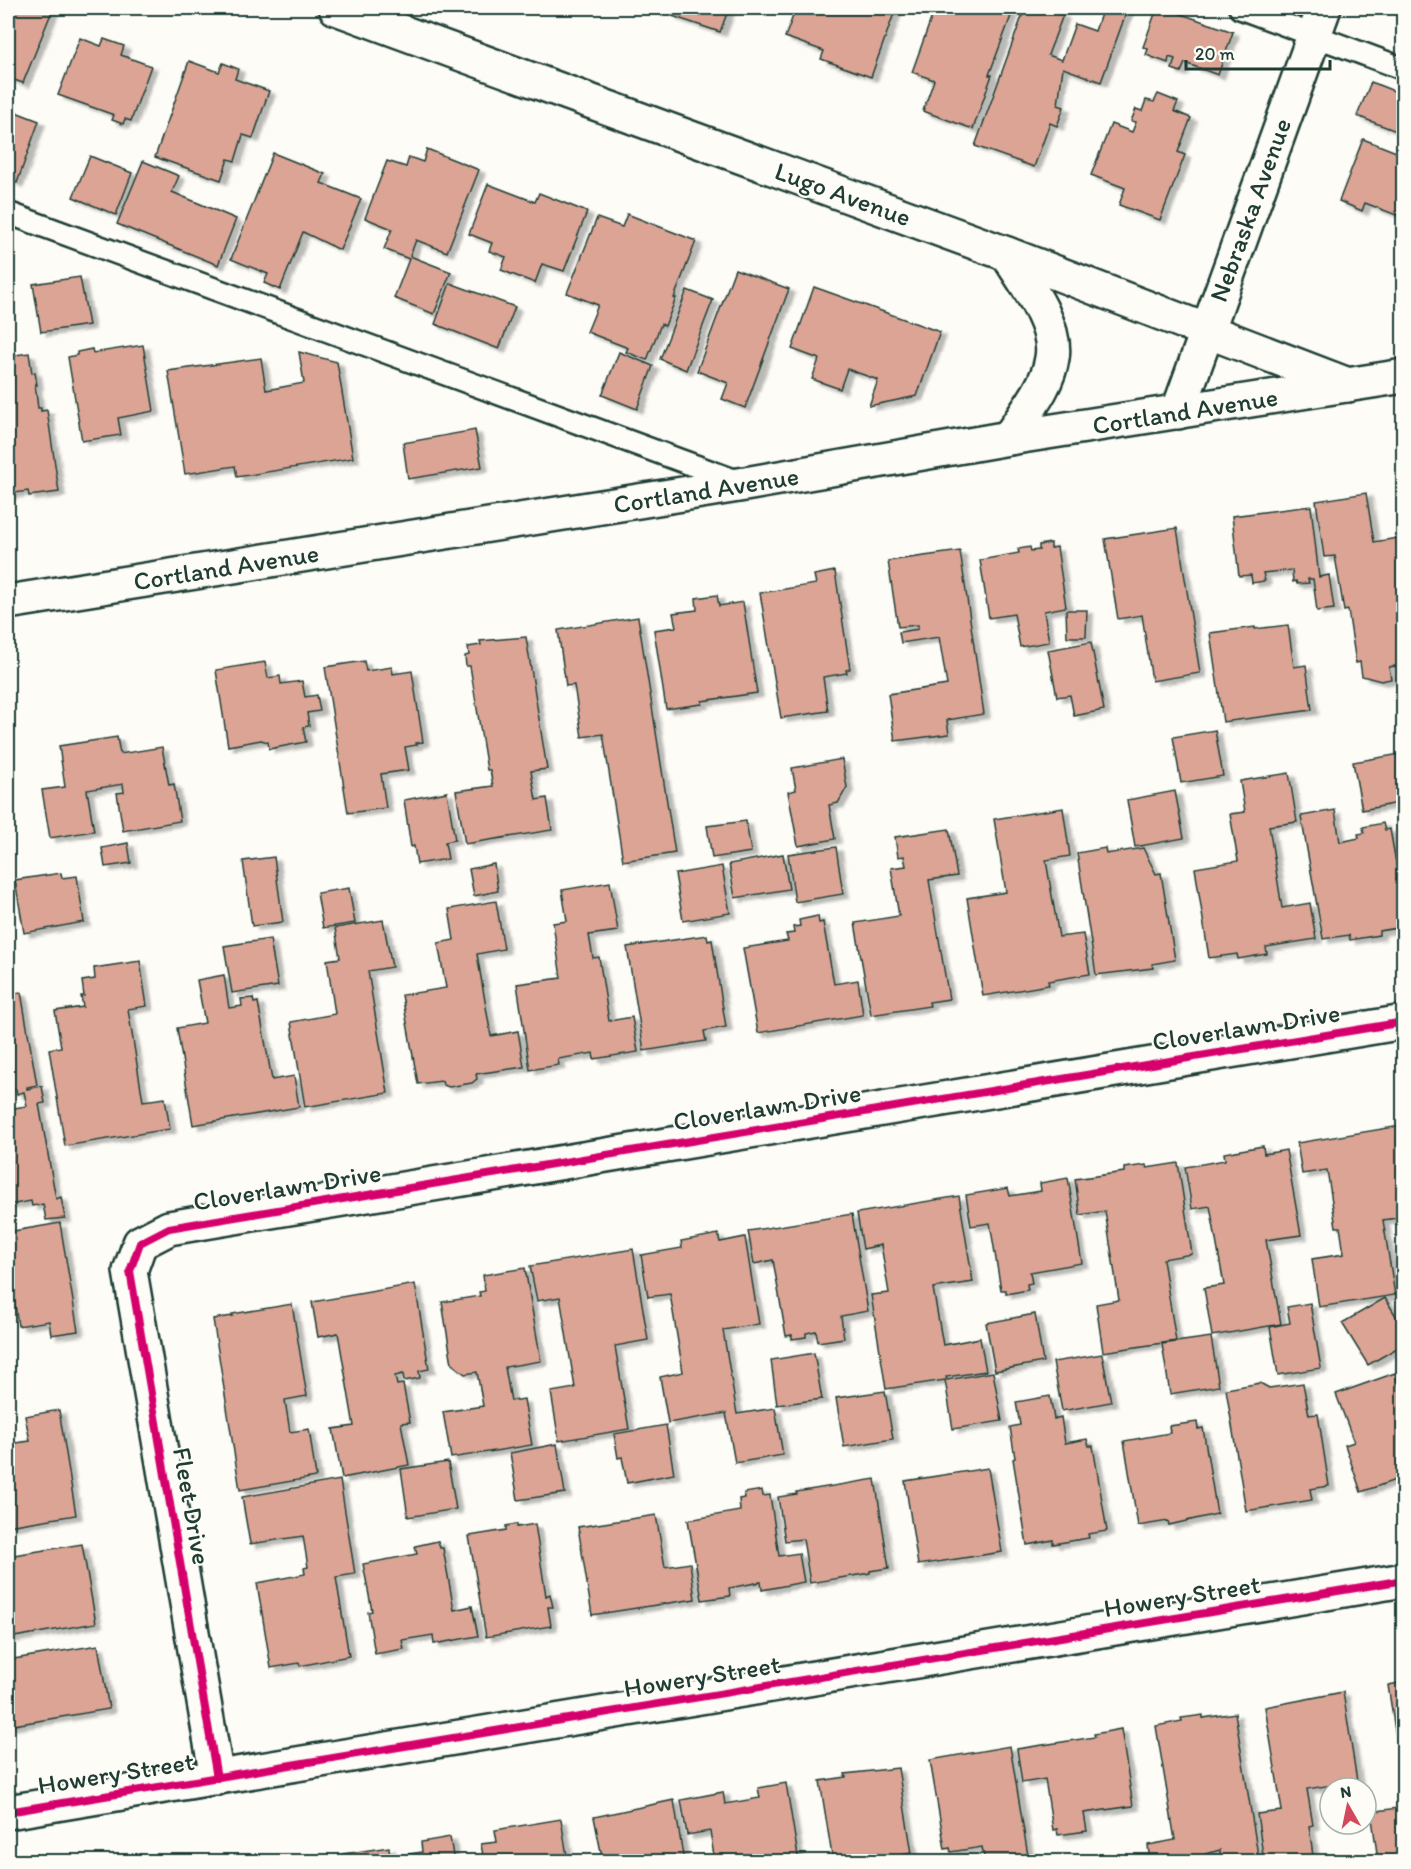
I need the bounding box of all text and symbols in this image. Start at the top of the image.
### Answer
scale bar [1186,33,1330,71]
text: 20 m [1195,43,1235,65]
street label: Nebraska Avenue [1202,114,1298,306]
street label: Lugo Avenue [771,155,915,233]
street label: Cortland Avenue [1090,381,1280,441]
street label: Cortland Avenue [611,460,801,520]
street label: Cortland Avenue [131,537,321,597]
street label: Cloverlawn Drive [1150,996,1342,1058]
street label: Cloverlawn Drive [671,1076,863,1138]
street label: Cloverlawn Drive [191,1156,383,1218]
street label: Fleet Drive [166,1445,218,1567]
street label: Howery Street [1101,1568,1263,1624]
street label: Howery Street [621,1648,783,1704]
street label: Howery Street [35,1745,197,1801]
north arrow [1318,1776,1378,1836]
text: N [1339,1781,1353,1802]

